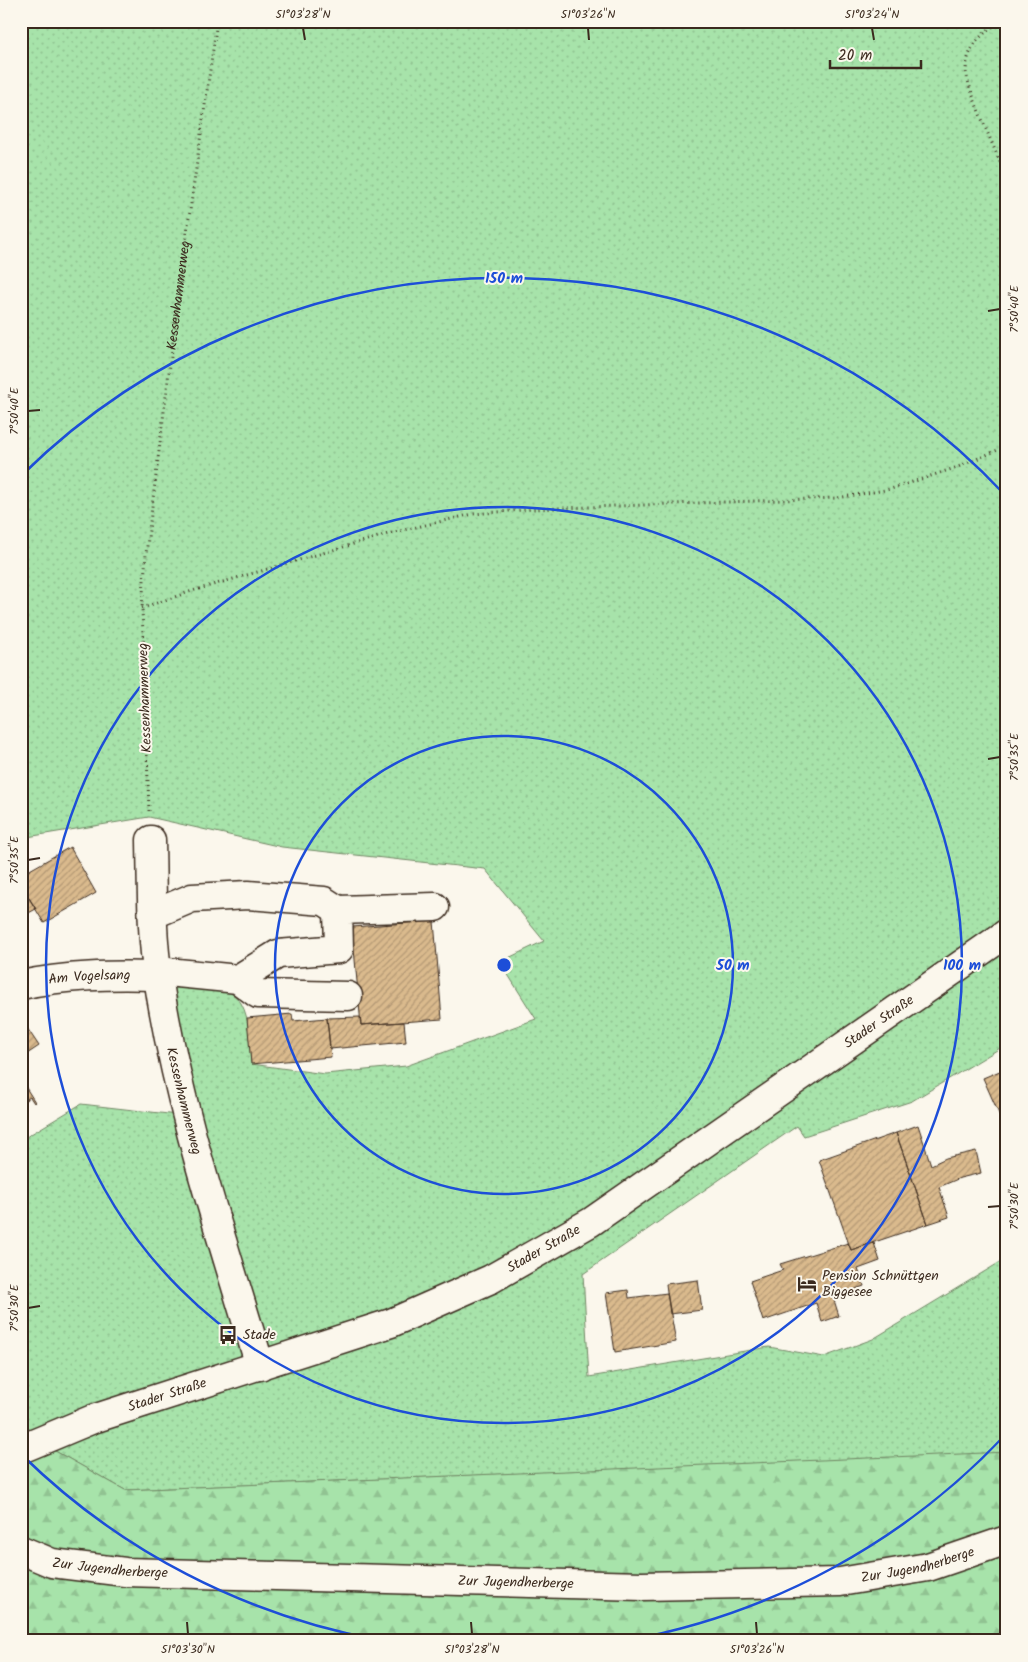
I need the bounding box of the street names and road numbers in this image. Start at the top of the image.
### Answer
street label: Kessenhammerweg [161,239,197,351]
street label: Kessenhammerweg [132,643,158,753]
street label: Am Vogelsang [47,965,130,991]
street label: Stader Straße [839,989,919,1054]
street label: Kessenhammerweg [160,1045,208,1157]
street label: Stader Straße [503,1219,585,1279]
street label: Stader Straße [125,1372,210,1418]
street label: Zur Jugendherberge [859,1541,978,1589]
street label: Zur Jugendherberge [51,1552,169,1584]
street label: Zur Jugendherberge [457,1570,575,1595]

